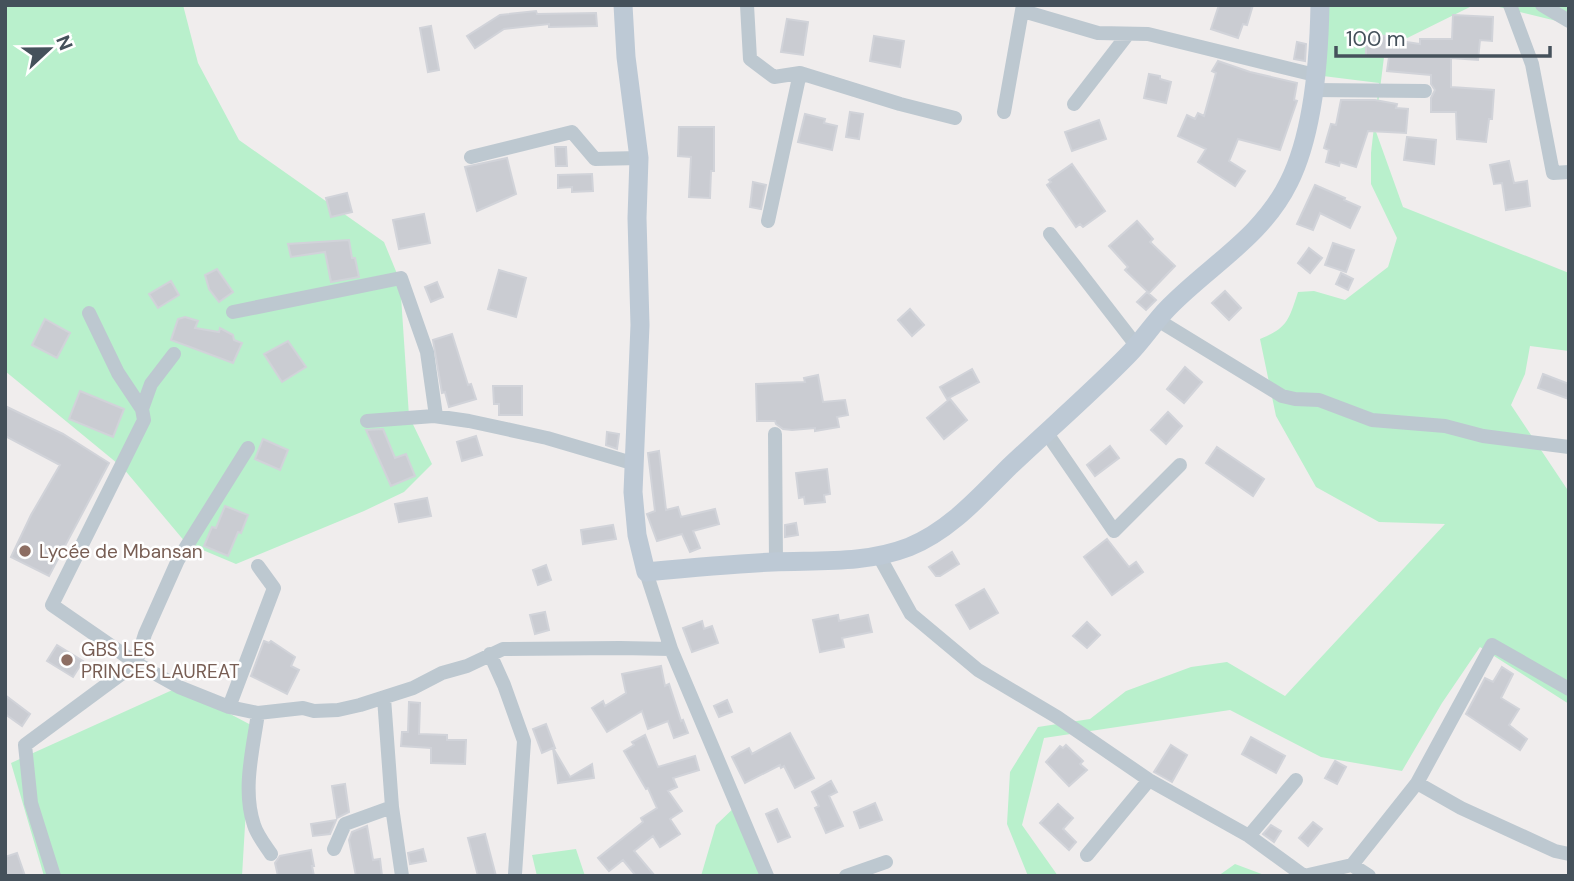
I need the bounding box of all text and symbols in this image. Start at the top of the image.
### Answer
north arrow [14,14,84,84]
scale bar [1336,14,1550,58]
text: 100 m [1346,25,1406,53]
text: N [50,32,78,54]
place label: Lycée de Mbansan [39,539,203,564]
marker: Lycée de Mbansan [17,543,33,559]
place label: GBS LES PRINCES LAUREAT [81,637,240,684]
marker: GBS LES PRINCES LAUREAT [59,652,75,668]

